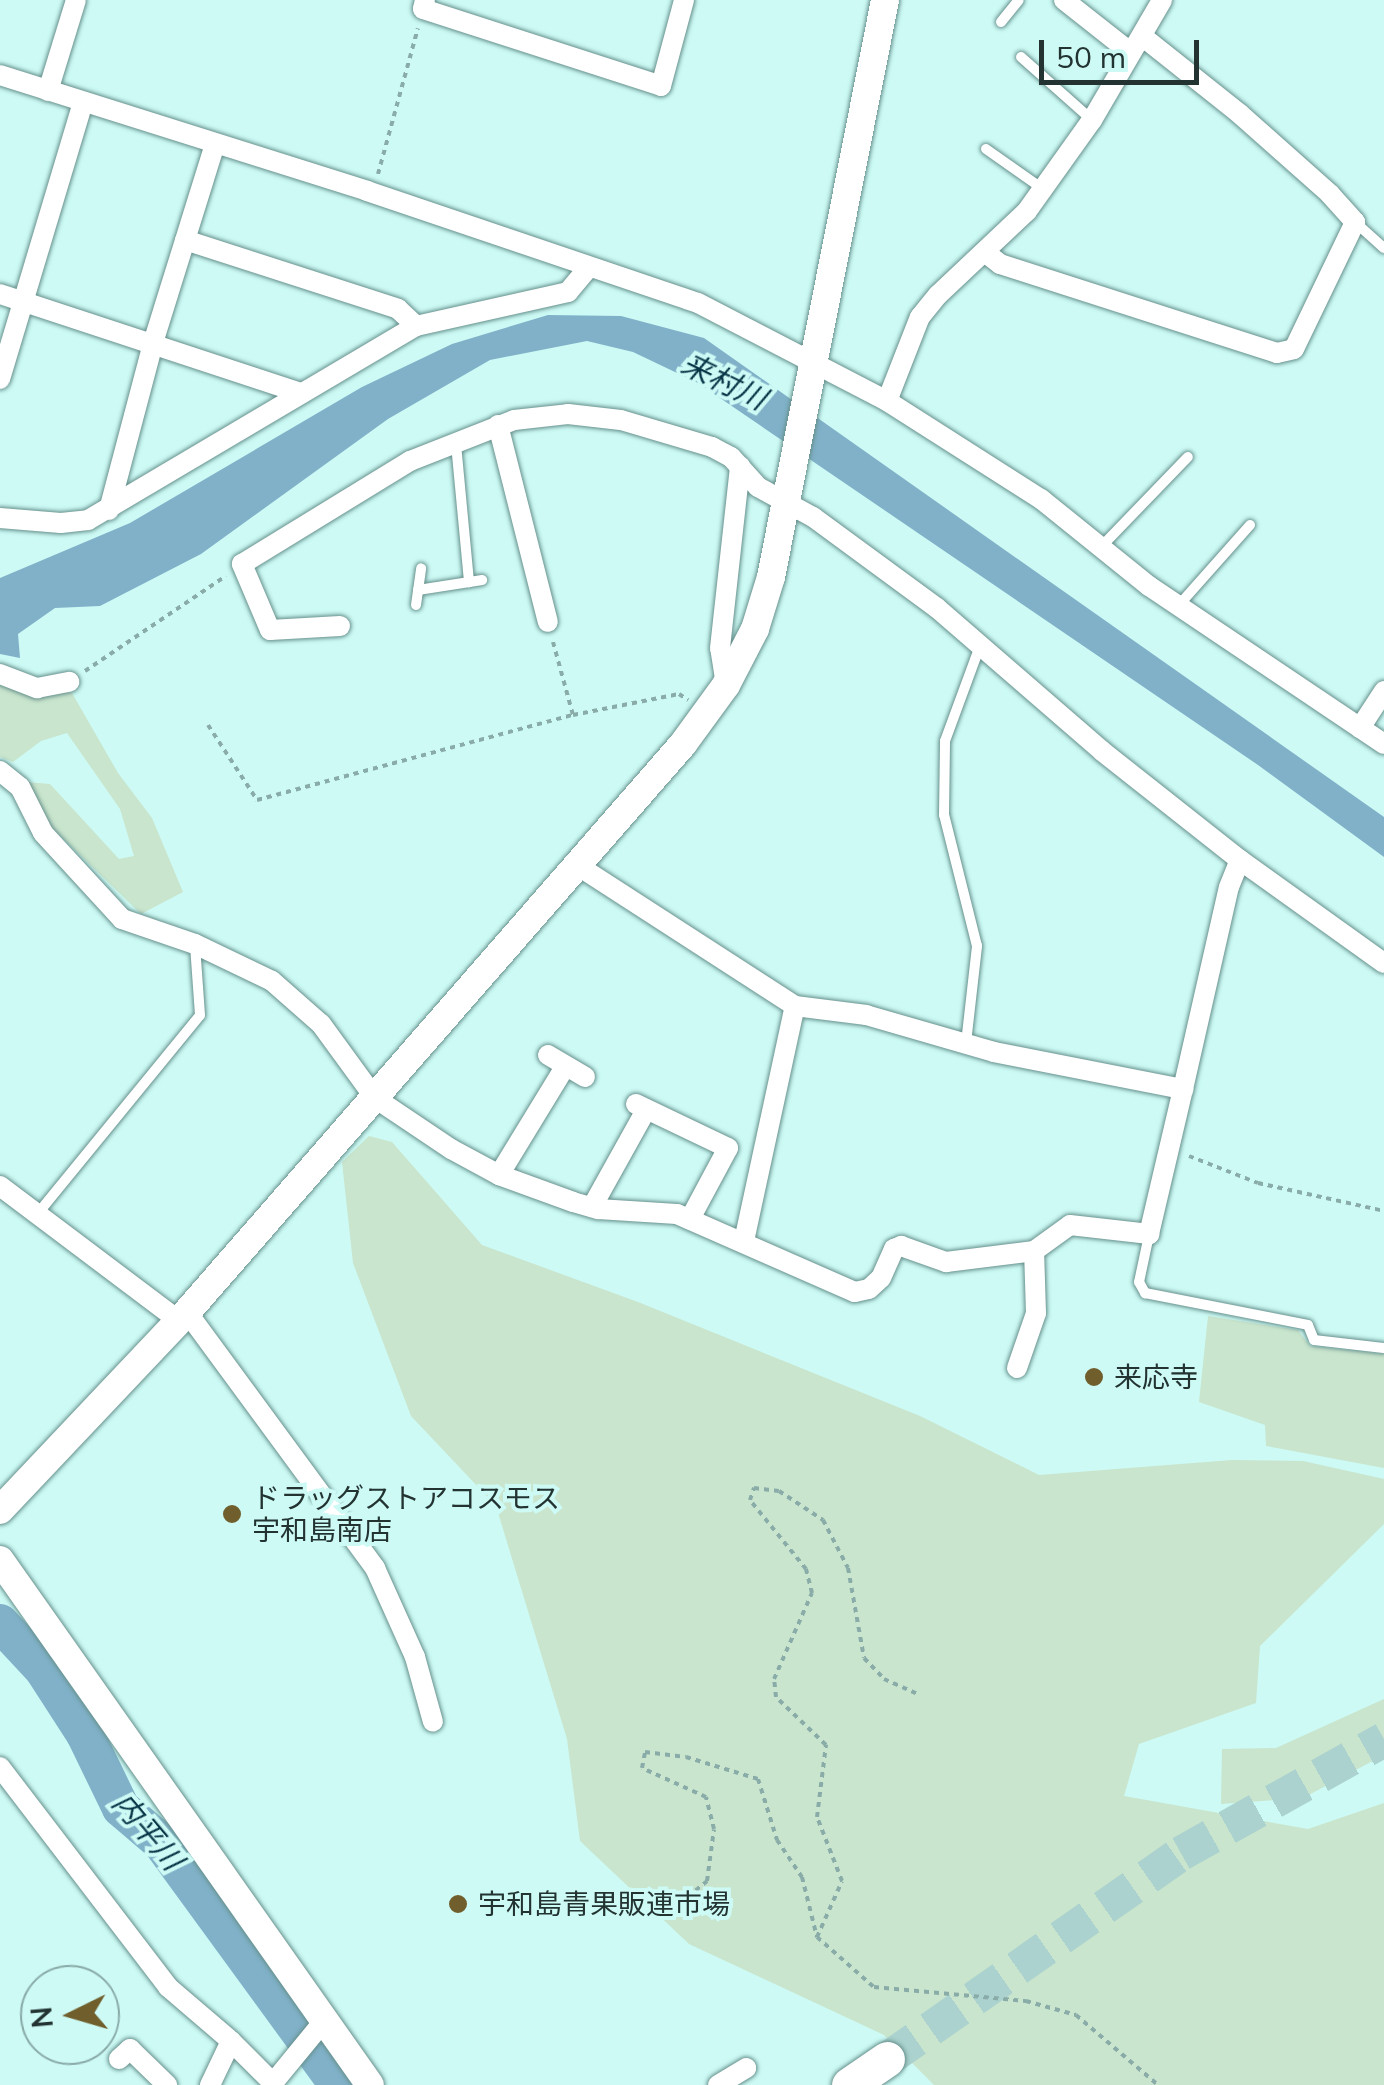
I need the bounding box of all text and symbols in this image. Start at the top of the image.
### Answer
scale bar [1044,20,1204,82]
text: 50 m [1056,38,1126,76]
water label: 来村川 [676,345,772,417]
place label: 来応寺 [1114,1360,1198,1394]
marker: 来応寺 [1083,1366,1105,1388]
place label: ドラッグストアコスモス 宇和島南店 [252,1481,560,1547]
marker: ドラッグストアコスモス 宇和島南店 [221,1503,243,1525]
water label: 内平川 [105,1785,191,1877]
place label: 宇和島青果販連市場 [478,1887,730,1921]
marker: 宇和島青果販連市場 [447,1893,469,1915]
north arrow [20,1965,120,2065]
text: N [23,2005,60,2030]

